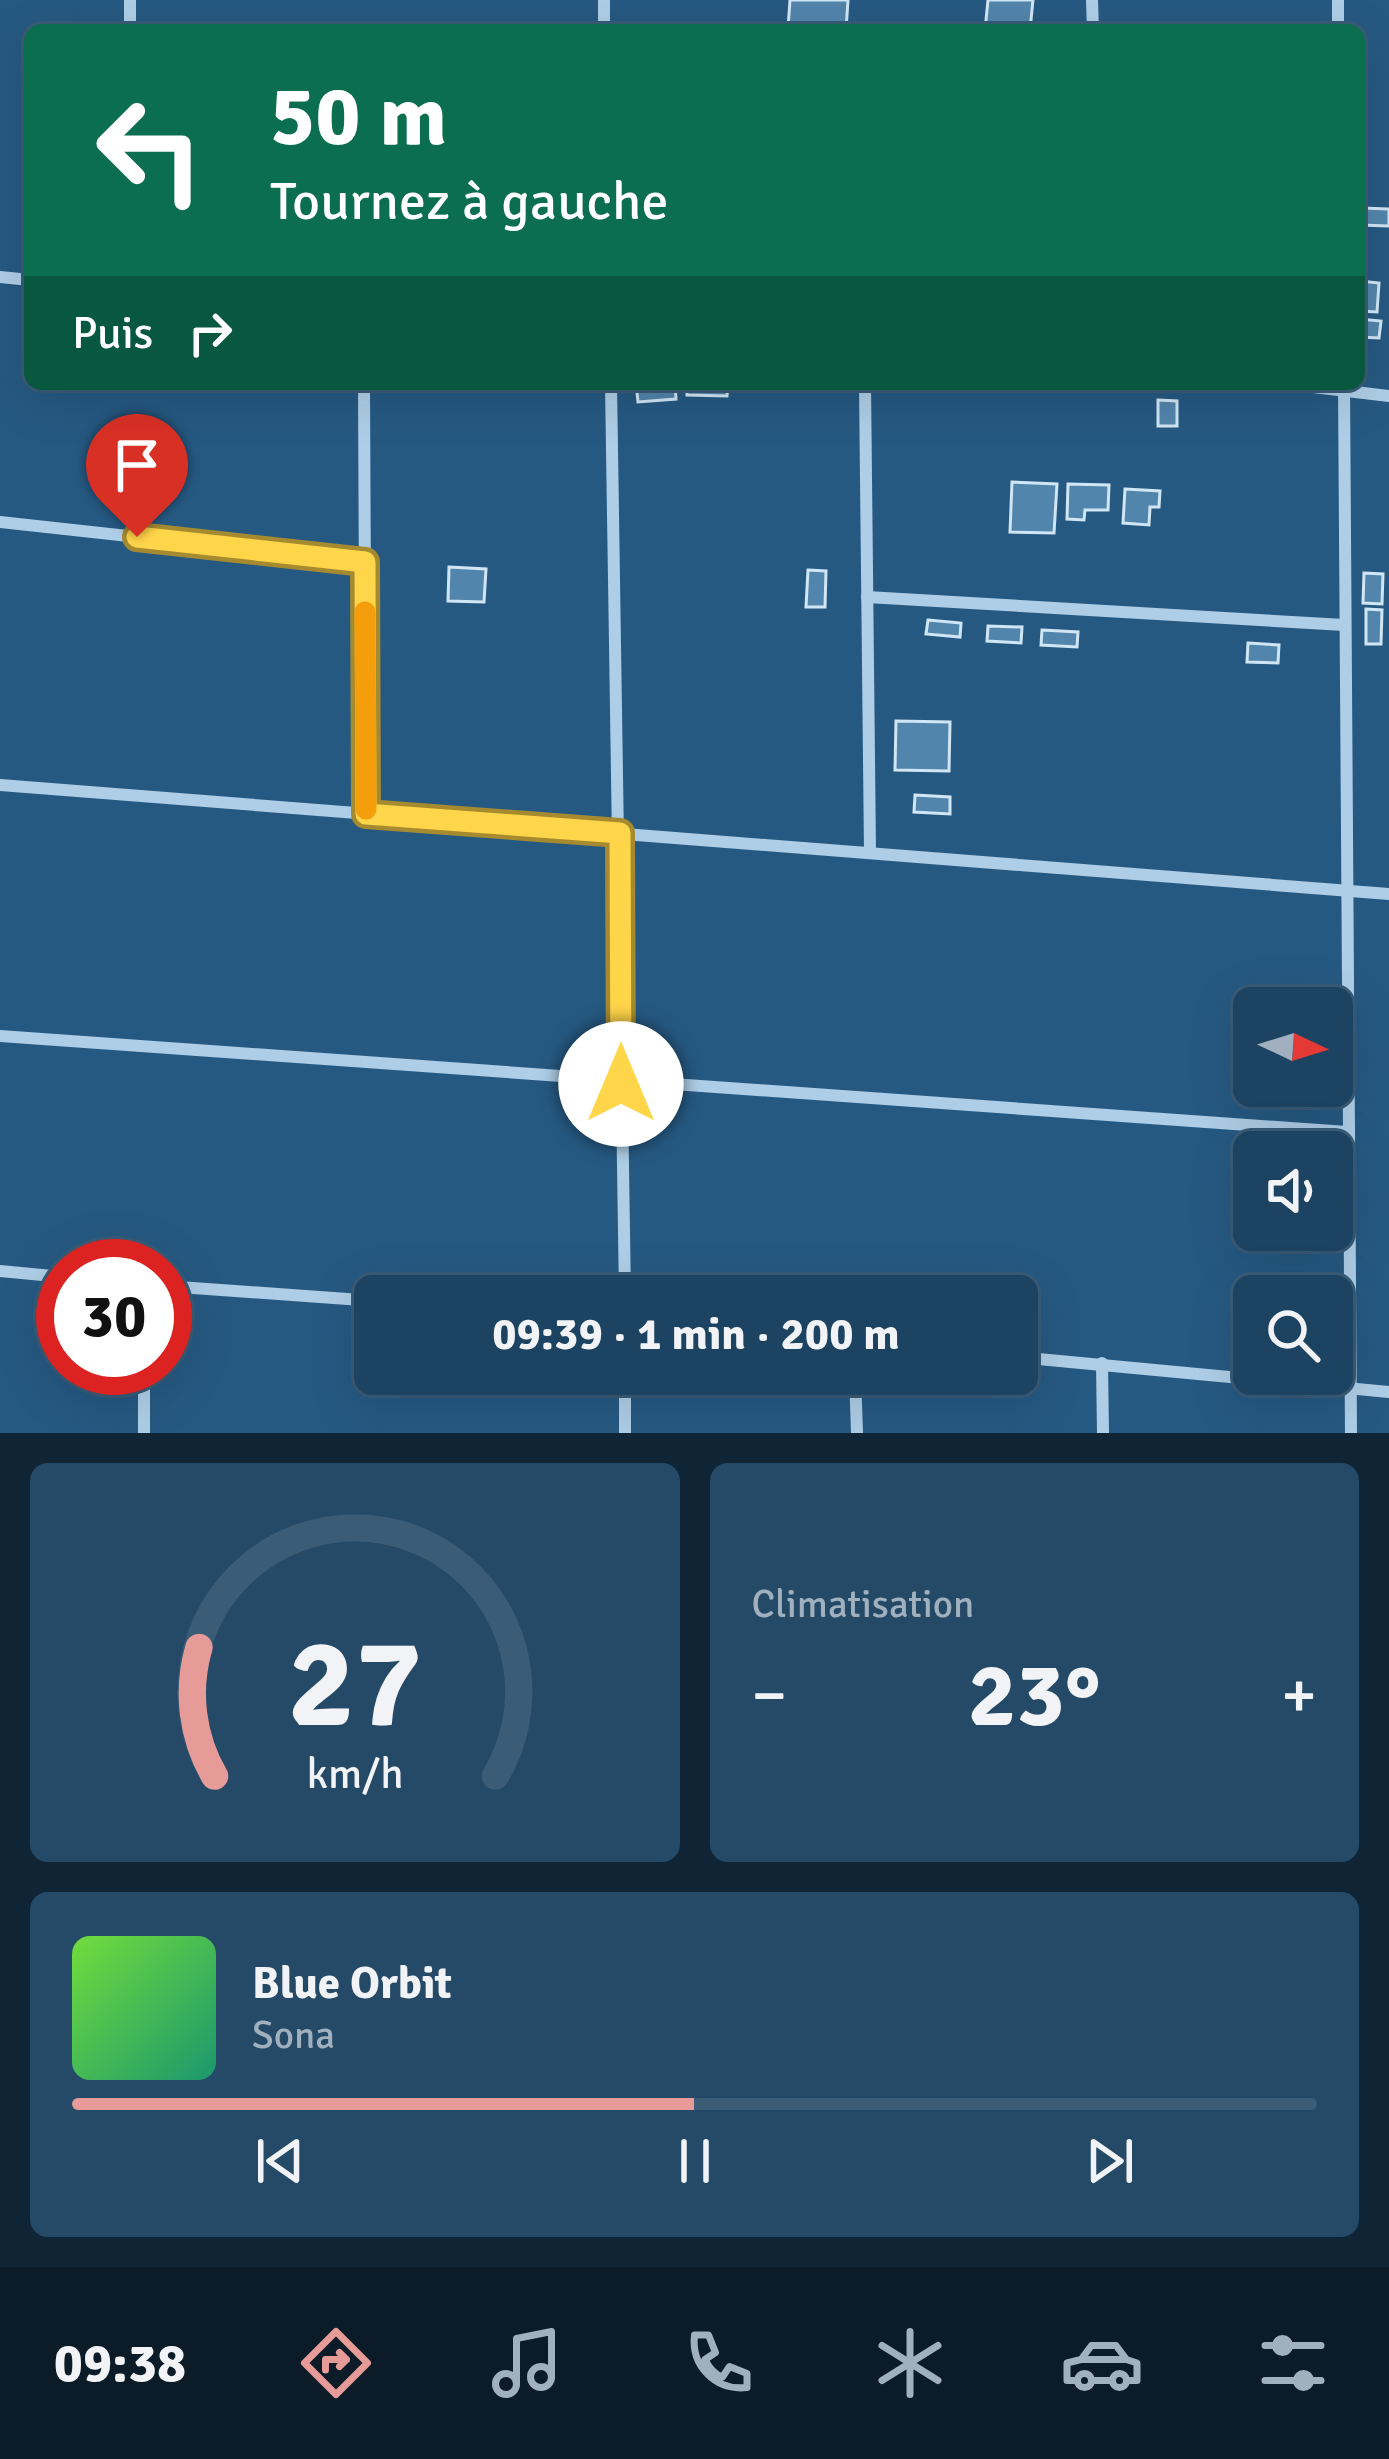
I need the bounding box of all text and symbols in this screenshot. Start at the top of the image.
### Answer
text: 50 m [270,65,447,169]
icon: left [72,72,228,228]
text: Tournez à gauche [270,168,668,235]
icon: right [177,300,243,366]
text: Puis [72,306,153,361]
pin [86,414,188,537]
icon: arrive [104,432,170,498]
north arrow [1233,987,1353,1107]
map controls [1233,987,1353,1395]
position arrow [558,1021,684,1147]
button: sound [1233,1131,1353,1251]
speed limit sign: 30 [36,1239,192,1395]
button: search [1233,1275,1353,1395]
text: 09:39 · 1 min · 200 m [492,1307,900,1362]
text: Climatisation [752,1580,974,1628]
text: 27 [287,1608,422,1761]
text: 23° [968,1640,1101,1751]
text: − [752,1655,787,1736]
text: + [1281,1655,1317,1736]
text: km/h [306,1747,403,1800]
text: Blue Orbit [252,1956,452,2011]
text: Sona [252,2011,335,2059]
icon: previous [247,2128,313,2194]
icon: pause [662,2128,728,2194]
icon: next [1077,2128,1143,2194]
icon: directions [294,2321,378,2405]
icon: music [485,2321,569,2405]
icon: phone [677,2321,761,2405]
icon: climate [868,2321,952,2405]
icon: car [1060,2321,1144,2405]
icon: filters [1251,2321,1335,2405]
text: 09:38 [54,2330,186,2397]

